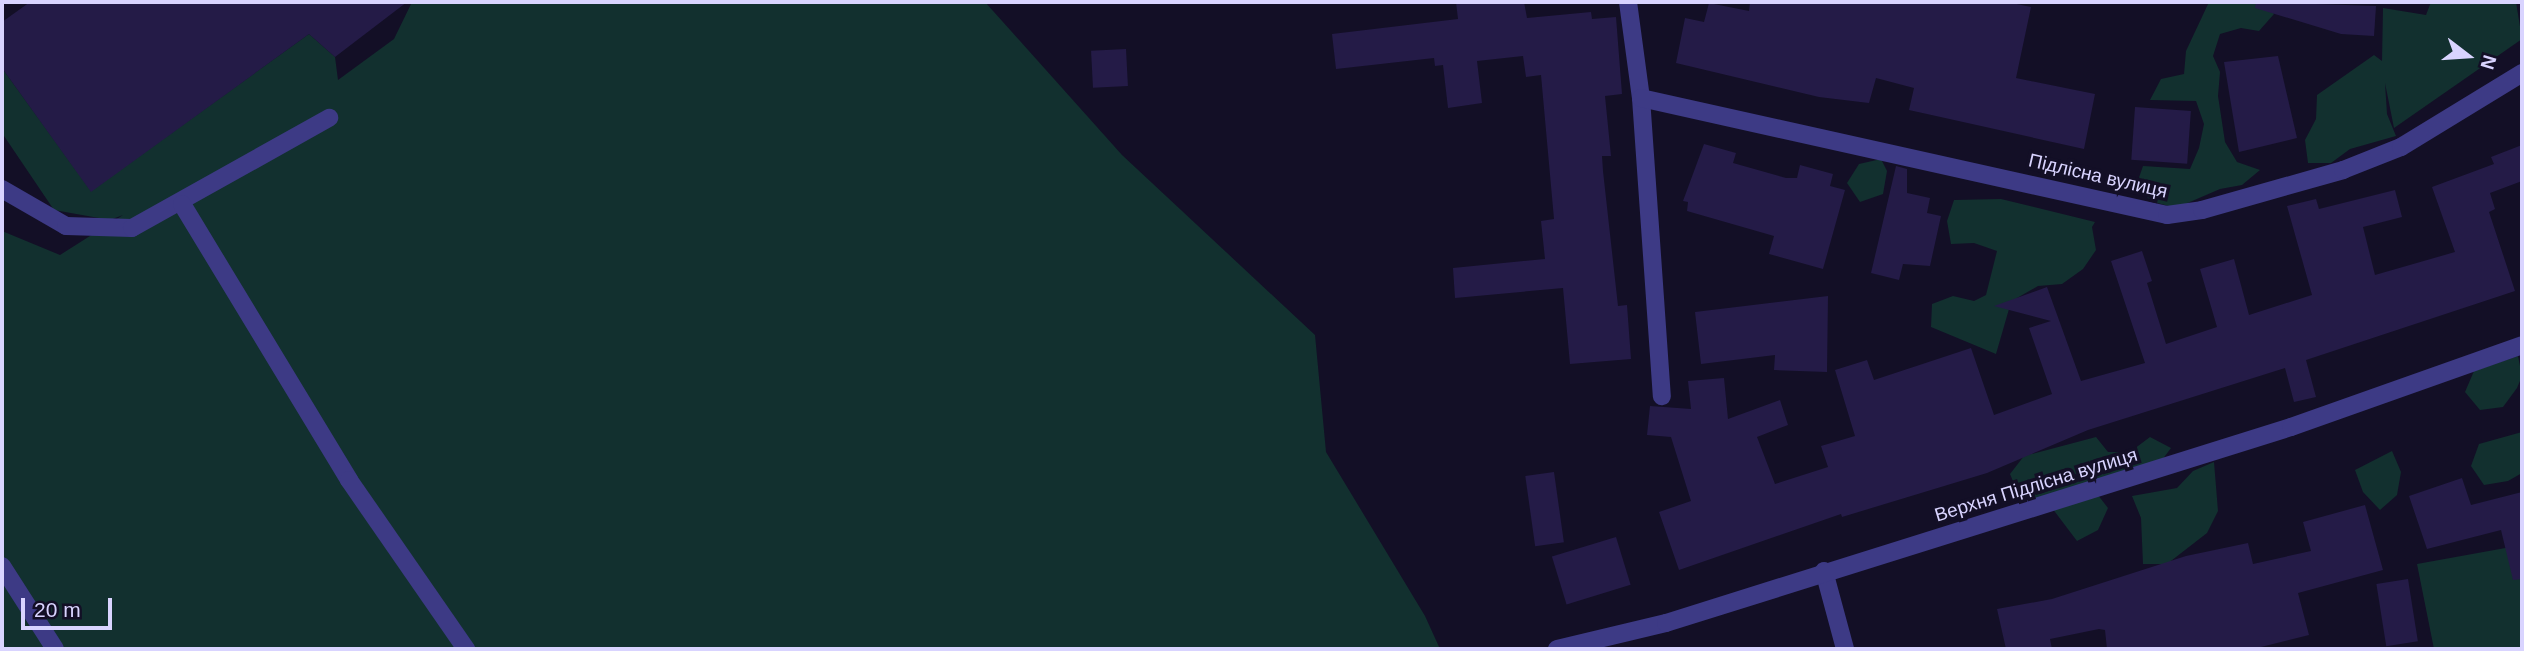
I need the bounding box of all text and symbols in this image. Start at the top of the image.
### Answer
north arrow [2433,21,2503,91]
text: N [2477,53,2501,72]
street label: Підлісна вулиця [2026,149,2170,203]
street label: Верхня Підлісна вулиця [1932,443,2140,527]
scale bar [24,584,116,628]
text: 20 m [34,598,81,621]

